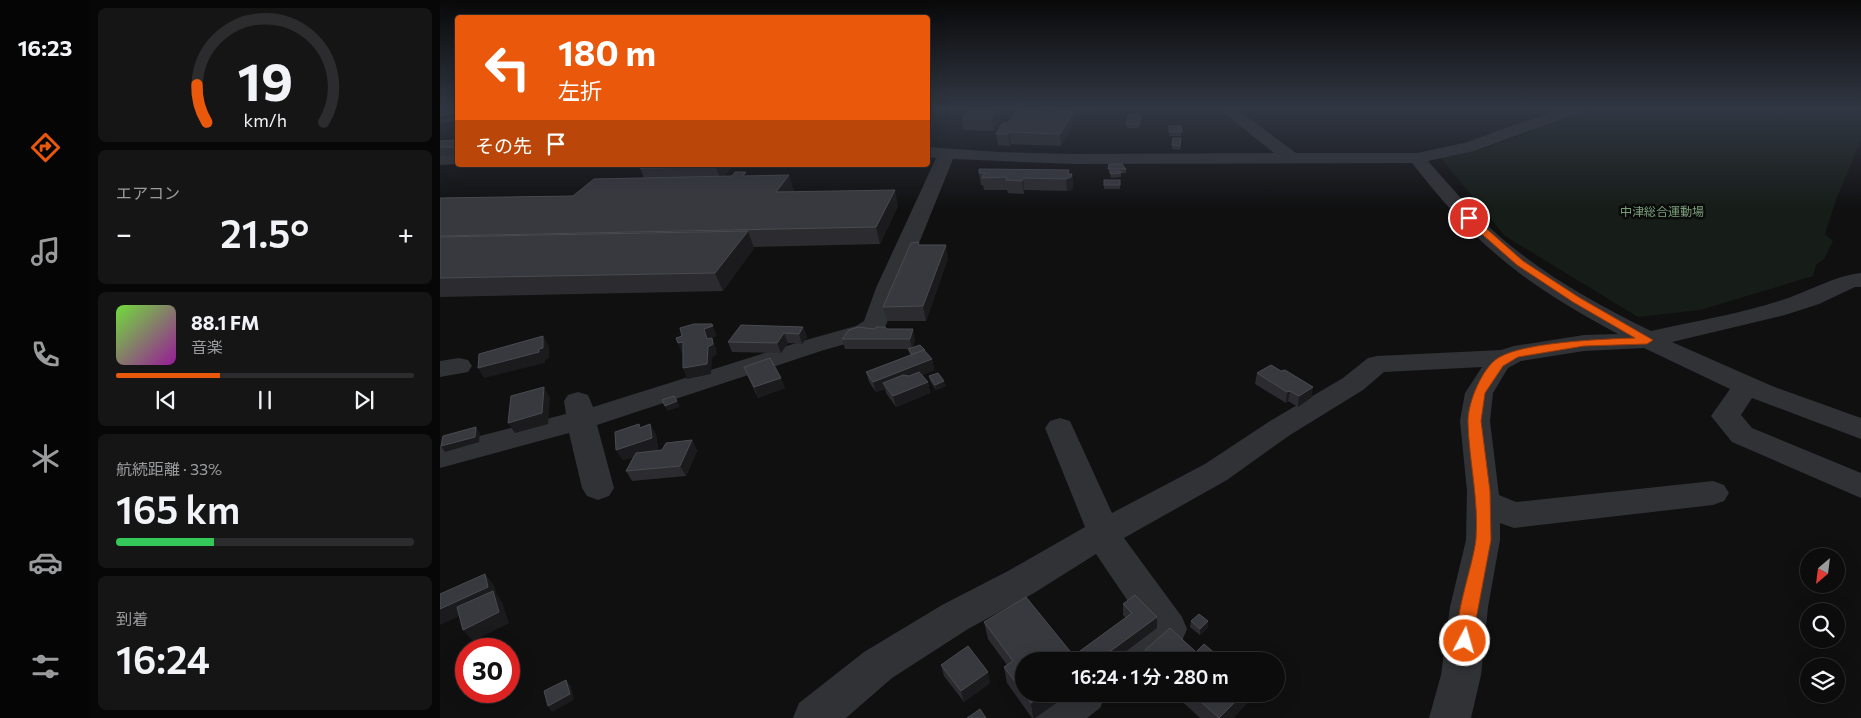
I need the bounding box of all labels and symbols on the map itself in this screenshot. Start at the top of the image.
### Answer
pin [1448,197,1490,239]
park label: 中津総合運動場 [1620,204,1704,218]
north arrow [1800,548,1845,592]
position arrow [1438,614,1490,666]
speed limit sign: 30 [455,638,520,703]

